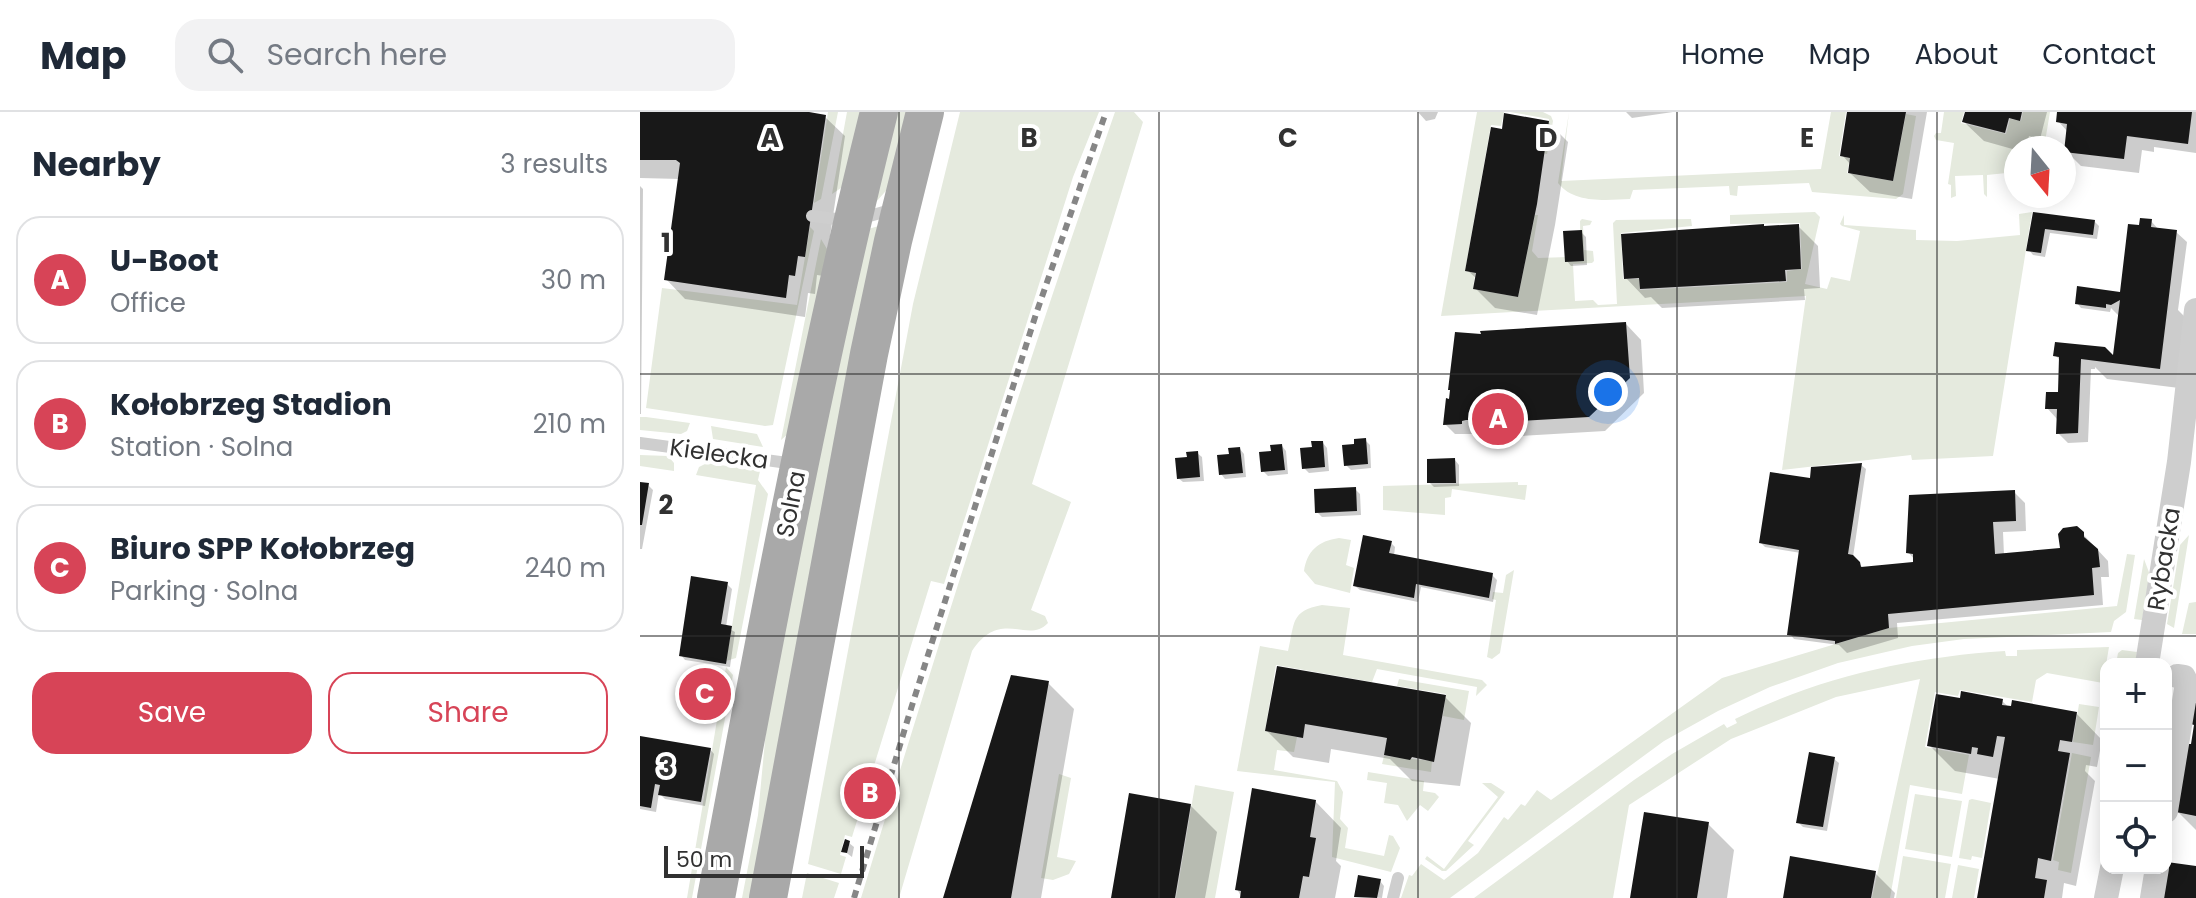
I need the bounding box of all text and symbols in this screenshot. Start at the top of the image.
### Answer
search box [175,19,735,91]
text: Map [40,29,127,82]
icon: search [203,33,247,77]
text: Search here [267,33,447,76]
text: Home [1681,35,1764,74]
text: Map [1808,35,1870,74]
text: About [1914,35,1998,74]
text: Contact [2042,35,2156,74]
text: A [760,120,780,156]
text: B [1020,120,1038,156]
text: C [1278,120,1298,156]
text: D [1539,120,1558,156]
text: E [1800,120,1814,156]
north arrow [2004,136,2076,208]
text: Nearby [32,140,161,188]
text: 3 results [500,146,608,182]
text: 1 [661,225,671,261]
text: U-Boot [110,239,219,282]
text: A [50,262,70,298]
text: 30 m [541,262,606,298]
text: Office [110,285,186,321]
your location [1588,372,1628,412]
text: Kołobrzeg Stadion [110,383,392,426]
pin: A [1472,389,1524,449]
text: B [51,406,69,442]
text: 210 m [533,406,606,442]
text: Station · Solna [110,429,293,465]
street label: Kielecka [668,430,770,477]
street label: Solna [768,468,813,540]
text: 2 [659,487,674,523]
street label: Rybacka [2139,505,2188,613]
text: Biuro SPP Kołobrzeg [110,527,415,570]
text: C [50,550,70,586]
text: 240 m [525,550,606,586]
text: Parking · Solna [110,573,298,609]
map controls [2100,658,2172,874]
button: + [2100,658,2172,730]
pin: C [679,664,731,724]
button: Save [32,672,312,754]
button: Share [328,672,608,754]
button: − [2100,730,2172,802]
text: 3 [658,749,674,785]
pin: B [844,763,896,823]
button: locate [2100,802,2172,874]
scale bar [664,842,864,878]
text: 50 m [676,844,732,875]

